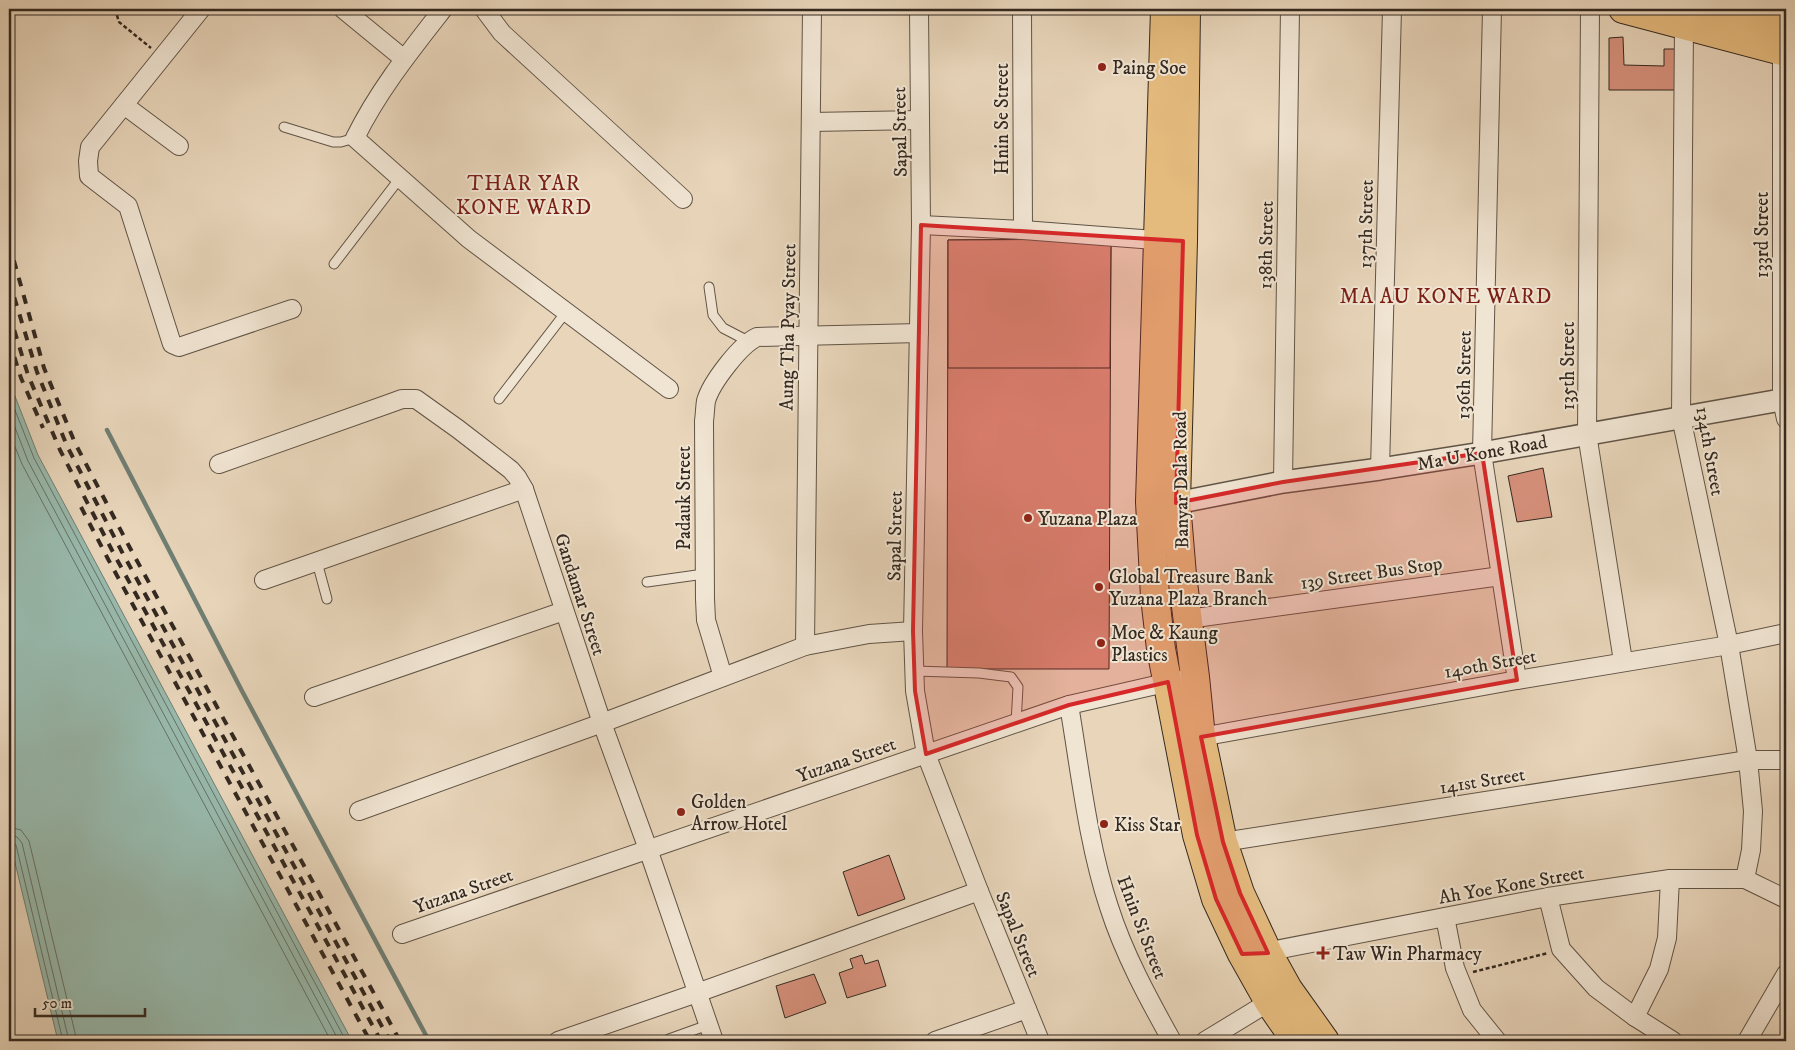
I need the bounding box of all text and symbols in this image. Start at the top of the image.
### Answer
place label: Paing Soe [1112,57,1186,80]
marker: Paing Soe [1096,61,1108,73]
street label: Hnin Se Street [991,63,1014,175]
street label: Sapal Street [888,87,913,177]
district label: THAR YAR KONE WARD [456,171,592,221]
street label: 137th Street [1354,179,1379,269]
street label: 133rd Street [1751,192,1774,278]
street label: 138th Street [1254,201,1279,290]
street label: Aung Tha Pyay Street [776,243,801,411]
district label: MA AU KONE WARD [1340,284,1552,310]
street label: 135th Street [1557,322,1580,410]
street label: 136th Street [1452,330,1477,420]
street label: 134th Street [1690,405,1729,498]
street label: Banyar Dala Road [1169,410,1194,549]
street label: Ma U Kone Road [1415,431,1550,476]
street label: Padauk Street [673,446,696,550]
street label: Sapal Street [883,491,908,581]
place label: Yuzana Plaza [1038,508,1137,531]
marker: Yuzana Plaza [1022,512,1034,524]
street label: Gandamar Street [549,530,610,659]
street label: 139 Street Bus Stop [1299,552,1444,595]
place label: Global Treasure Bank Yuzana Plaza Branch [1109,566,1274,611]
marker: Global Treasure Bank Yuzana Plaza Branch [1093,581,1105,593]
place label: Moe & Kaung Plastics [1111,622,1218,667]
marker: Moe & Kaung Plastics [1095,637,1107,649]
street label: 140th Street [1442,645,1538,684]
street label: Yuzana Street [794,733,899,788]
street label: 141st Street [1438,763,1527,800]
place label: Golden Arrow Hotel [691,791,788,836]
marker: Golden Arrow Hotel [675,806,687,818]
place label: Kiss Star [1114,814,1180,837]
marker: Kiss Star [1098,818,1110,830]
street label: Ah Yoe Kone Street [1437,861,1586,910]
street label: Yuzana Street [411,864,516,919]
street label: Hnin Si Street [1111,873,1172,982]
street label: Sapal Street [990,888,1045,981]
place label: Taw Win Pharmacy [1333,943,1483,966]
marker: Taw Win Pharmacy [1317,947,1329,959]
scale bar [35,985,145,1017]
text: 50 m [42,994,72,1013]

